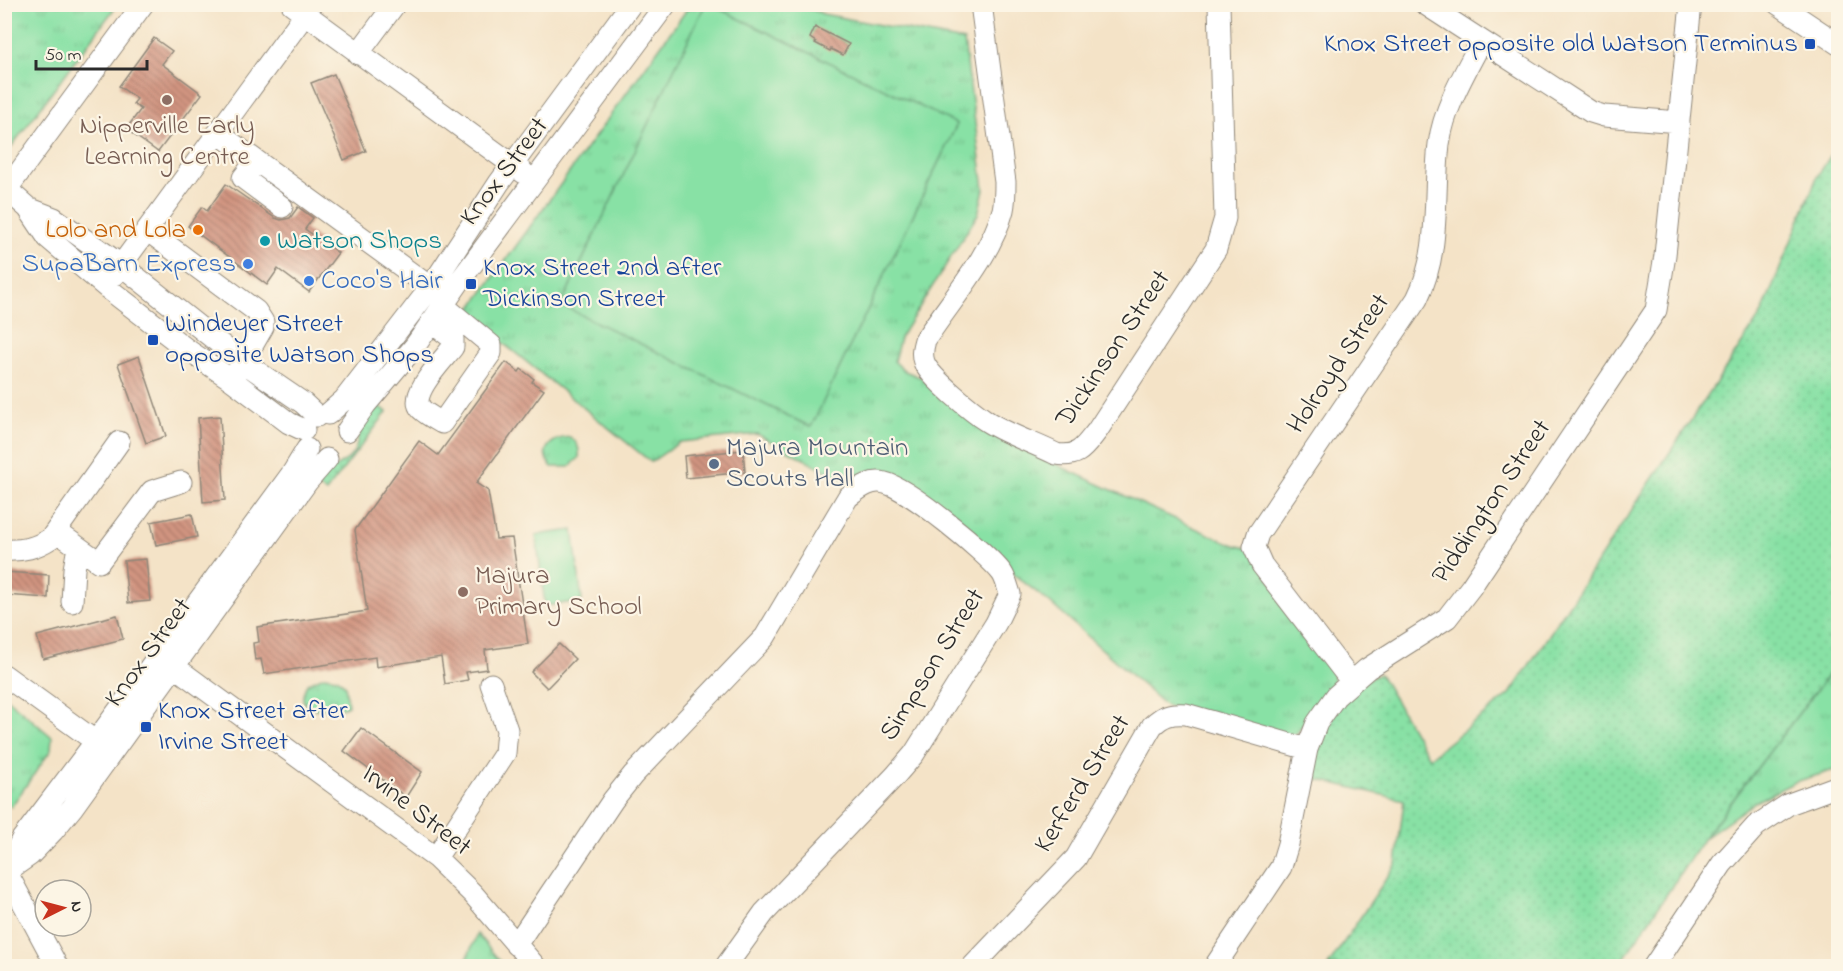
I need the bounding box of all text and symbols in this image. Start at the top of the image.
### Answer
place label: Knox Street opposite old Watson Terminus [1324,25,1798,64]
scale bar [36,33,147,71]
marker: Knox Street opposite old Watson Terminus [1803,37,1817,51]
text: 50 m [45,43,82,69]
marker: Nipperville Early Learning Centre [160,93,174,107]
place label: Nipperville Early Learning Centre [80,107,255,177]
street label: Knox Street [451,109,559,235]
place label: Lolo and Lola [45,211,186,250]
place label: Watson Shops [277,222,442,261]
marker: Lolo and Lola [191,223,205,237]
marker: Watson Shops [258,234,272,248]
place label: SupaBarn Express [22,245,236,284]
place label: Knox Street 2nd after Dickinson Street [482,249,722,319]
marker: SupaBarn Express [241,257,255,271]
place label: Coco's Hair [321,262,443,301]
street label: Dickinson Street [1046,262,1181,436]
marker: Coco's Hair [302,274,316,288]
marker: Knox Street 2nd after Dickinson Street [464,277,478,291]
street label: Holroyd Street [1278,286,1400,442]
place label: Windeyer Street opposite Watson Shops [165,305,434,375]
marker: Windeyer Street opposite Watson Shops [146,333,160,347]
street label: Piddington Street [1422,412,1562,592]
place label: Majura Mountain Scouts Hall [726,429,908,499]
marker: Majura Mountain Scouts Hall [707,457,721,471]
place label: Majura Primary School [475,557,642,627]
street label: Simpson Street [870,581,996,749]
marker: Majura Primary School [456,585,470,599]
street label: Knox Street [96,590,202,716]
place label: Knox Street after Irvine Street [158,692,348,762]
street label: Kerferd Street [1025,707,1141,861]
marker: Knox Street after Irvine Street [139,720,153,734]
street label: Irvine Street [353,756,479,866]
north arrow [33,878,93,938]
text: N [63,900,88,913]

